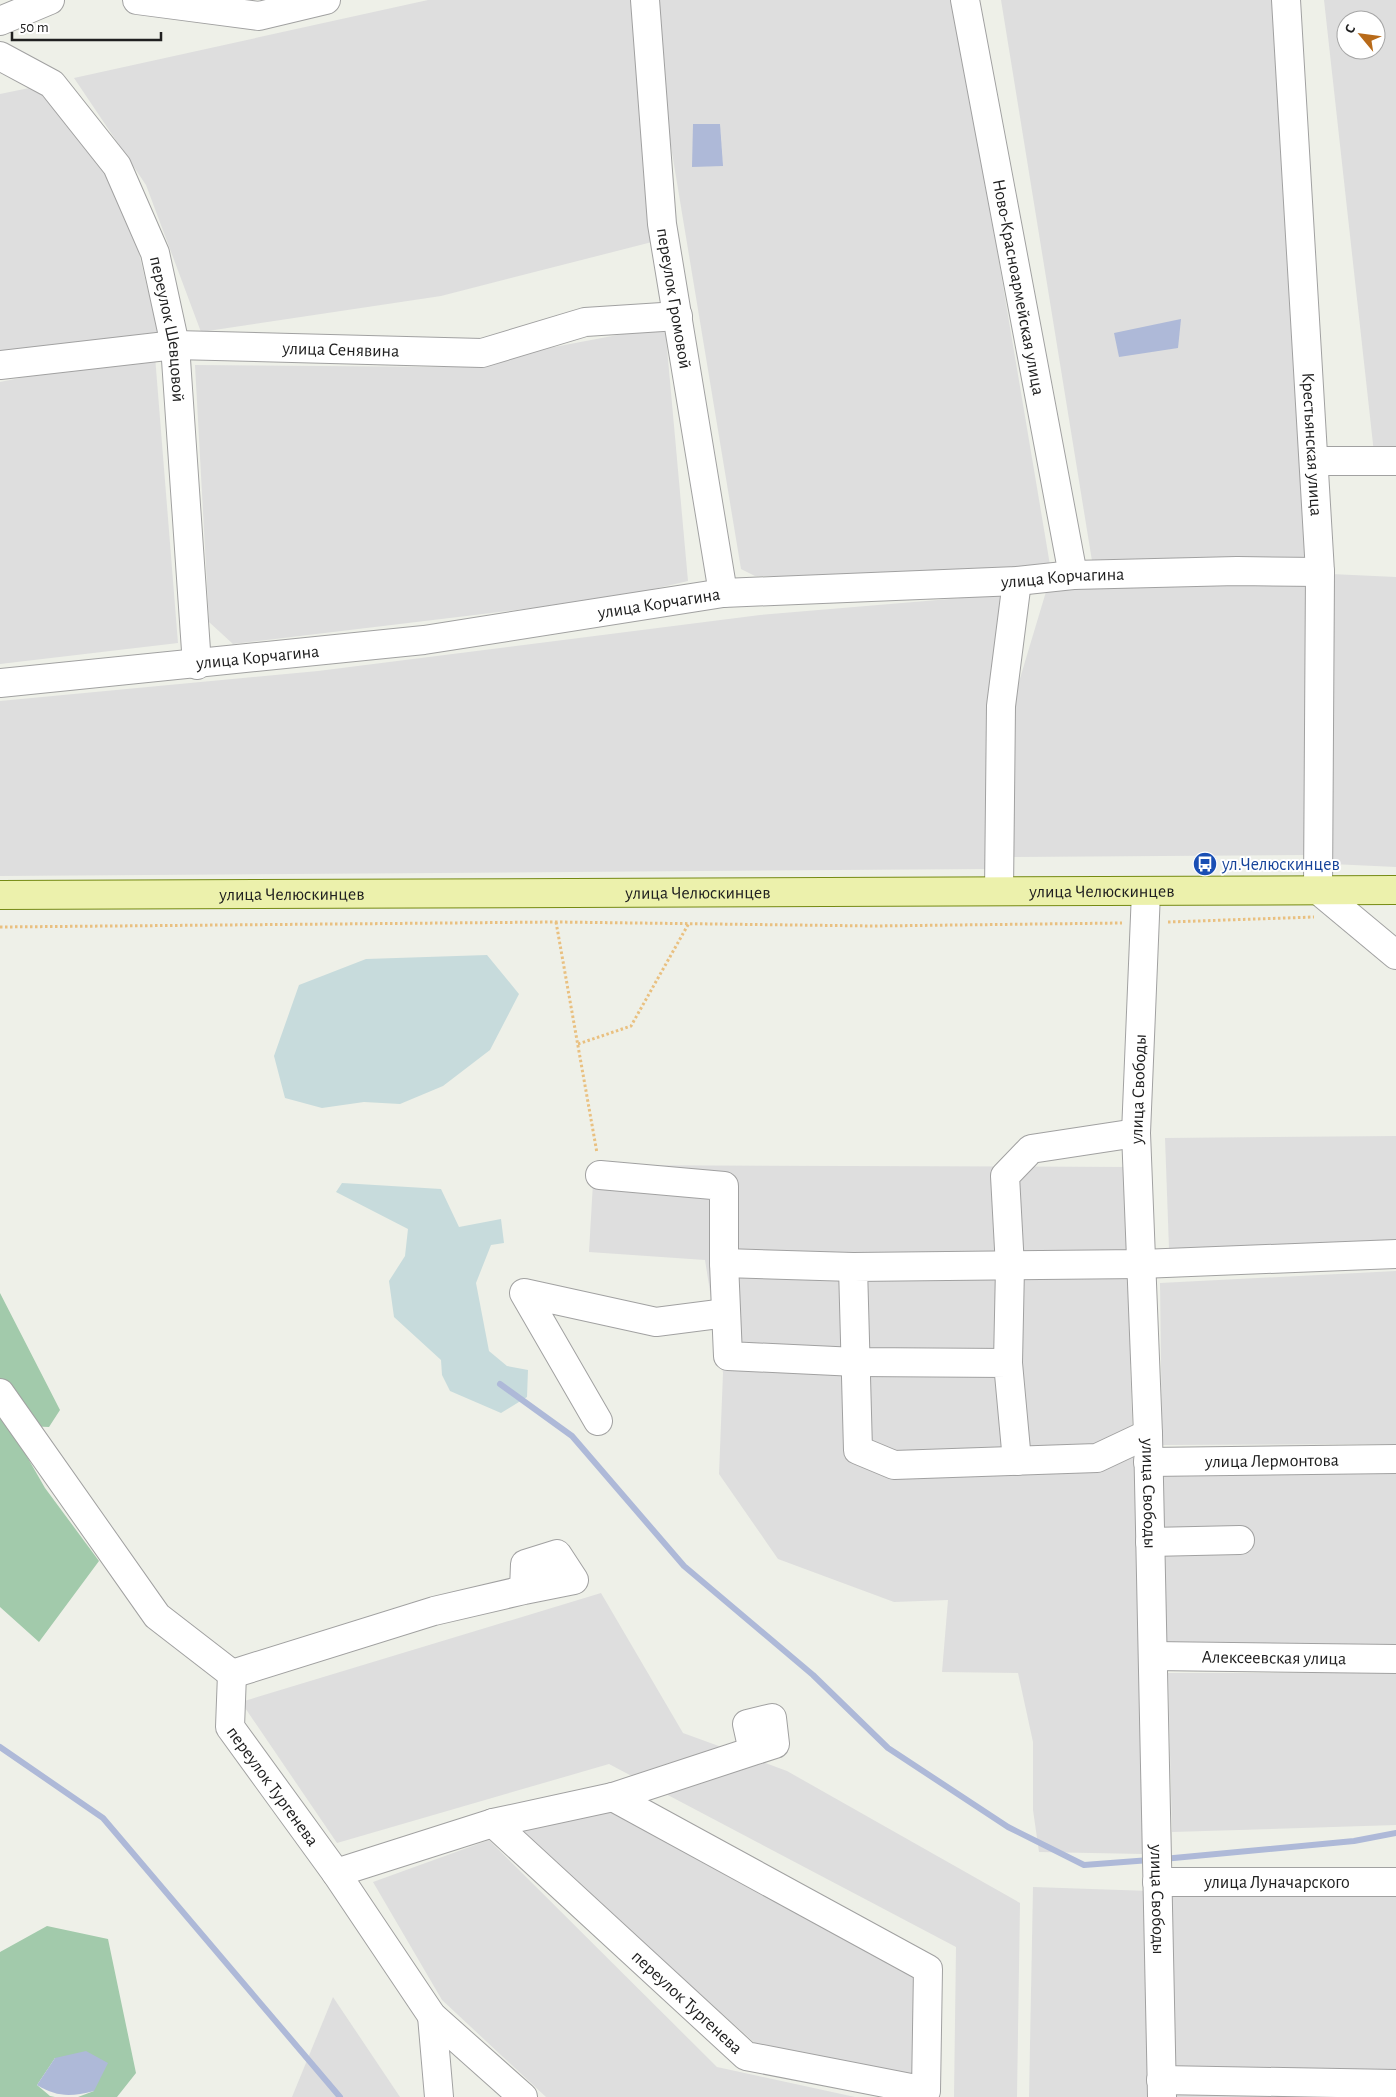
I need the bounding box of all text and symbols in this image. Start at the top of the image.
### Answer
scale bar [12,10,161,42]
north arrow [1336,10,1386,60]
text: 50 m [20,20,49,35]
text: С [1343,22,1359,36]
street label: Ново-Красноармейская улица [989,178,1047,397]
street label: переулок Громовой [653,227,694,370]
street label: переулок Шевцовой [146,254,187,403]
street label: улица Сенявина [281,340,400,361]
street label: Крестьянская улица [1298,372,1325,517]
street label: улица Корчагина [1000,566,1125,592]
street label: улица Корчагина [596,586,722,623]
street label: улица Корчагина [194,643,320,673]
bus stop icon: ул.Челюскинцев [1192,851,1218,877]
place label: ул.Челюскинцев [1221,856,1340,874]
street label: улица Челюскинцев [1028,883,1175,901]
street label: улица Челюскинцев [624,884,771,903]
street label: улица Челюскинцев [218,886,365,904]
street label: улица Свободы [1127,1034,1150,1145]
street label: улица Свободы [1138,1437,1159,1549]
street label: улица Лермонтова [1204,1452,1339,1471]
street label: Алексеевская улица [1201,1649,1346,1668]
street label: переулок Тургенева [223,1723,321,1850]
street label: улица Свободы [1147,1843,1167,1955]
street label: улица Луначарского [1203,1874,1350,1892]
street label: переулок Тургенева [628,1947,745,2058]

